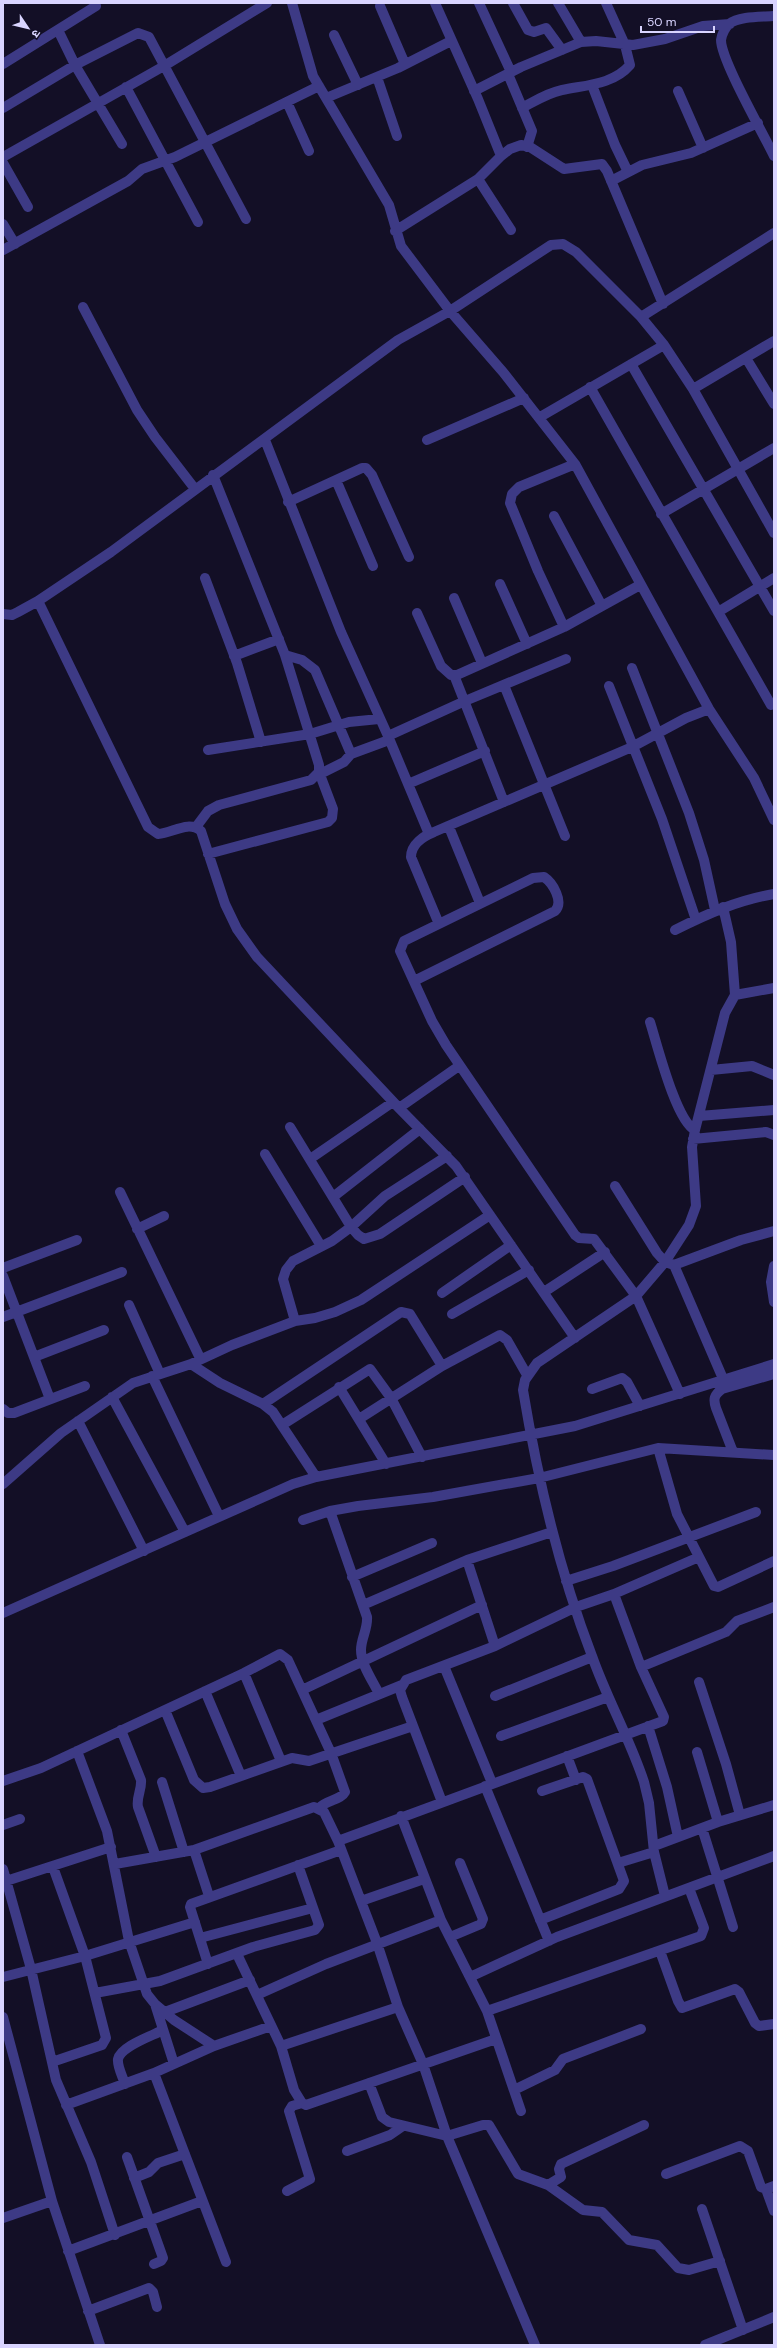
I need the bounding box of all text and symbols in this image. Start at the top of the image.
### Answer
north arrow [8,8,48,48]
scale bar [641,8,714,34]
text: 50 m [647,14,676,30]
text: उ [28,27,44,41]

